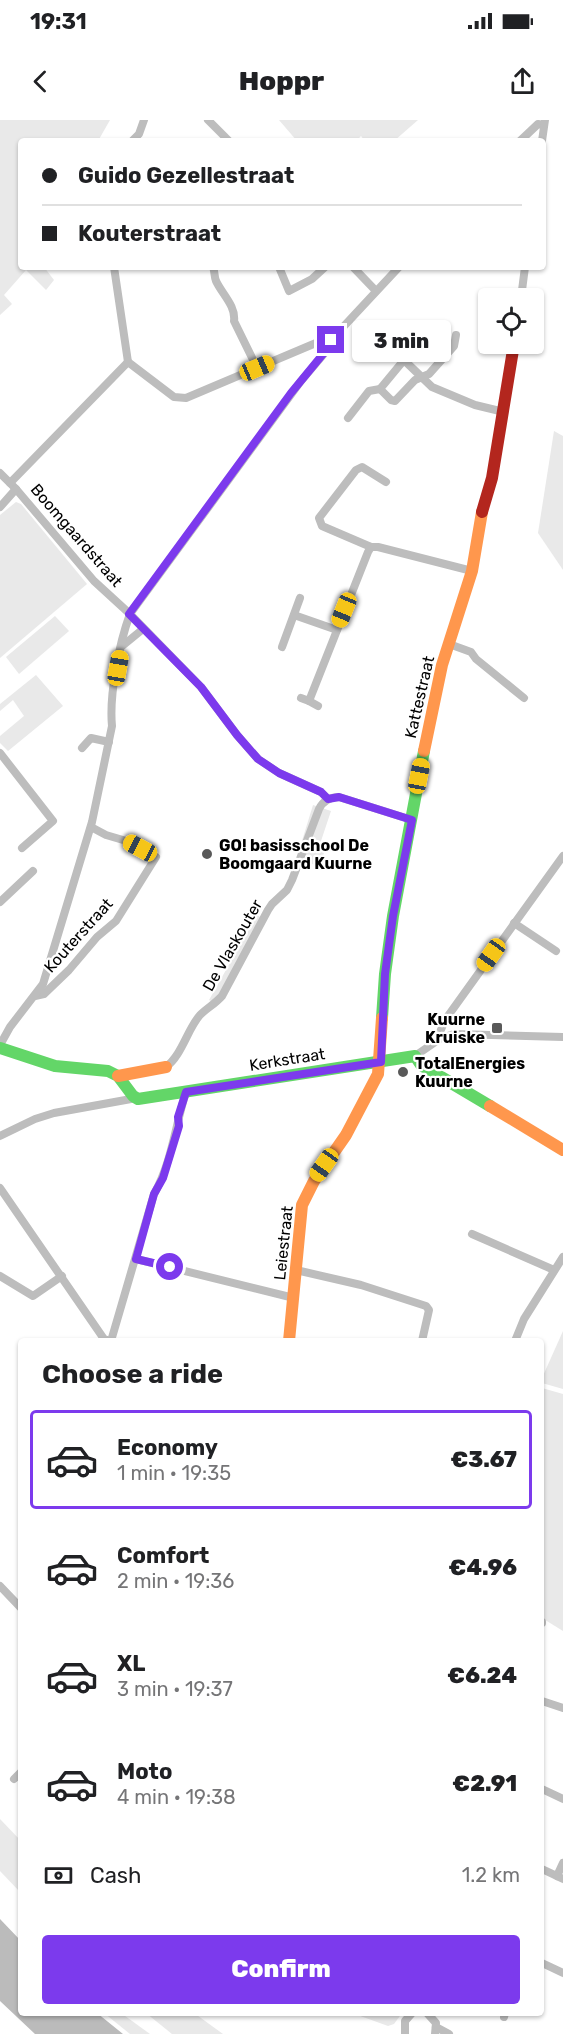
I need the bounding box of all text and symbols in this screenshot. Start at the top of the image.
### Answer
text: 19:31 [30,8,87,35]
icon: back [24,65,57,98]
text: Hoppr [239,65,324,97]
icon: share [506,65,539,98]
text: Guido Gezellestraat [78,162,294,189]
text: Kouterstraat [78,220,221,247]
map controls [478,288,544,354]
button: locate [478,288,544,354]
callout: 3 min [352,319,451,361]
route end [317,326,344,353]
text: 3 min [374,329,429,353]
car [237,353,277,383]
street label: Boomgaardstraat [27,480,126,591]
car [329,590,359,630]
car [106,649,130,687]
street label: Kattestraat [401,654,438,740]
car [407,757,431,795]
car [120,832,160,864]
place label: GO! basisschool De Boomgaard Kuurne [219,836,372,873]
marker: GO! basisschool De Boomgaard Kuurne [200,847,214,861]
street label: Kouterstraat [40,894,117,976]
street label: De Vlaskouter [199,896,266,995]
car [473,935,509,975]
place label: Kuurne Kruiske [425,1010,485,1047]
marker: Kuurne Kruiske [490,1021,504,1035]
street label: Kerkstraat [248,1044,326,1075]
place label: TotalEnergies Kuurne [415,1054,525,1091]
marker: TotalEnergies Kuurne [396,1065,410,1079]
car [306,1145,342,1185]
street label: Leiestraat [270,1205,297,1281]
route start [156,1253,183,1280]
text: Choose a ride [42,1358,223,1390]
icon: car [45,1433,99,1487]
text: Economy [117,1434,218,1461]
text: €3.67 [451,1446,517,1473]
text: 1 min · 19:35 [117,1461,231,1485]
icon: car [45,1541,99,1595]
text: Comfort [117,1542,209,1569]
text: €4.96 [449,1554,517,1581]
text: 2 min · 19:36 [117,1569,234,1593]
icon: car [45,1649,99,1703]
text: XL [117,1650,145,1677]
text: €6.24 [448,1662,517,1689]
text: 3 min · 19:37 [117,1677,233,1701]
icon: car [45,1757,99,1811]
text: Moto [117,1758,172,1785]
text: €2.91 [453,1770,517,1797]
text: 4 min · 19:38 [117,1785,236,1809]
icon: cash [42,1859,75,1892]
text: Cash [90,1862,141,1889]
text: 1.2 km [462,1863,520,1887]
button: Confirm [42,1935,520,2004]

